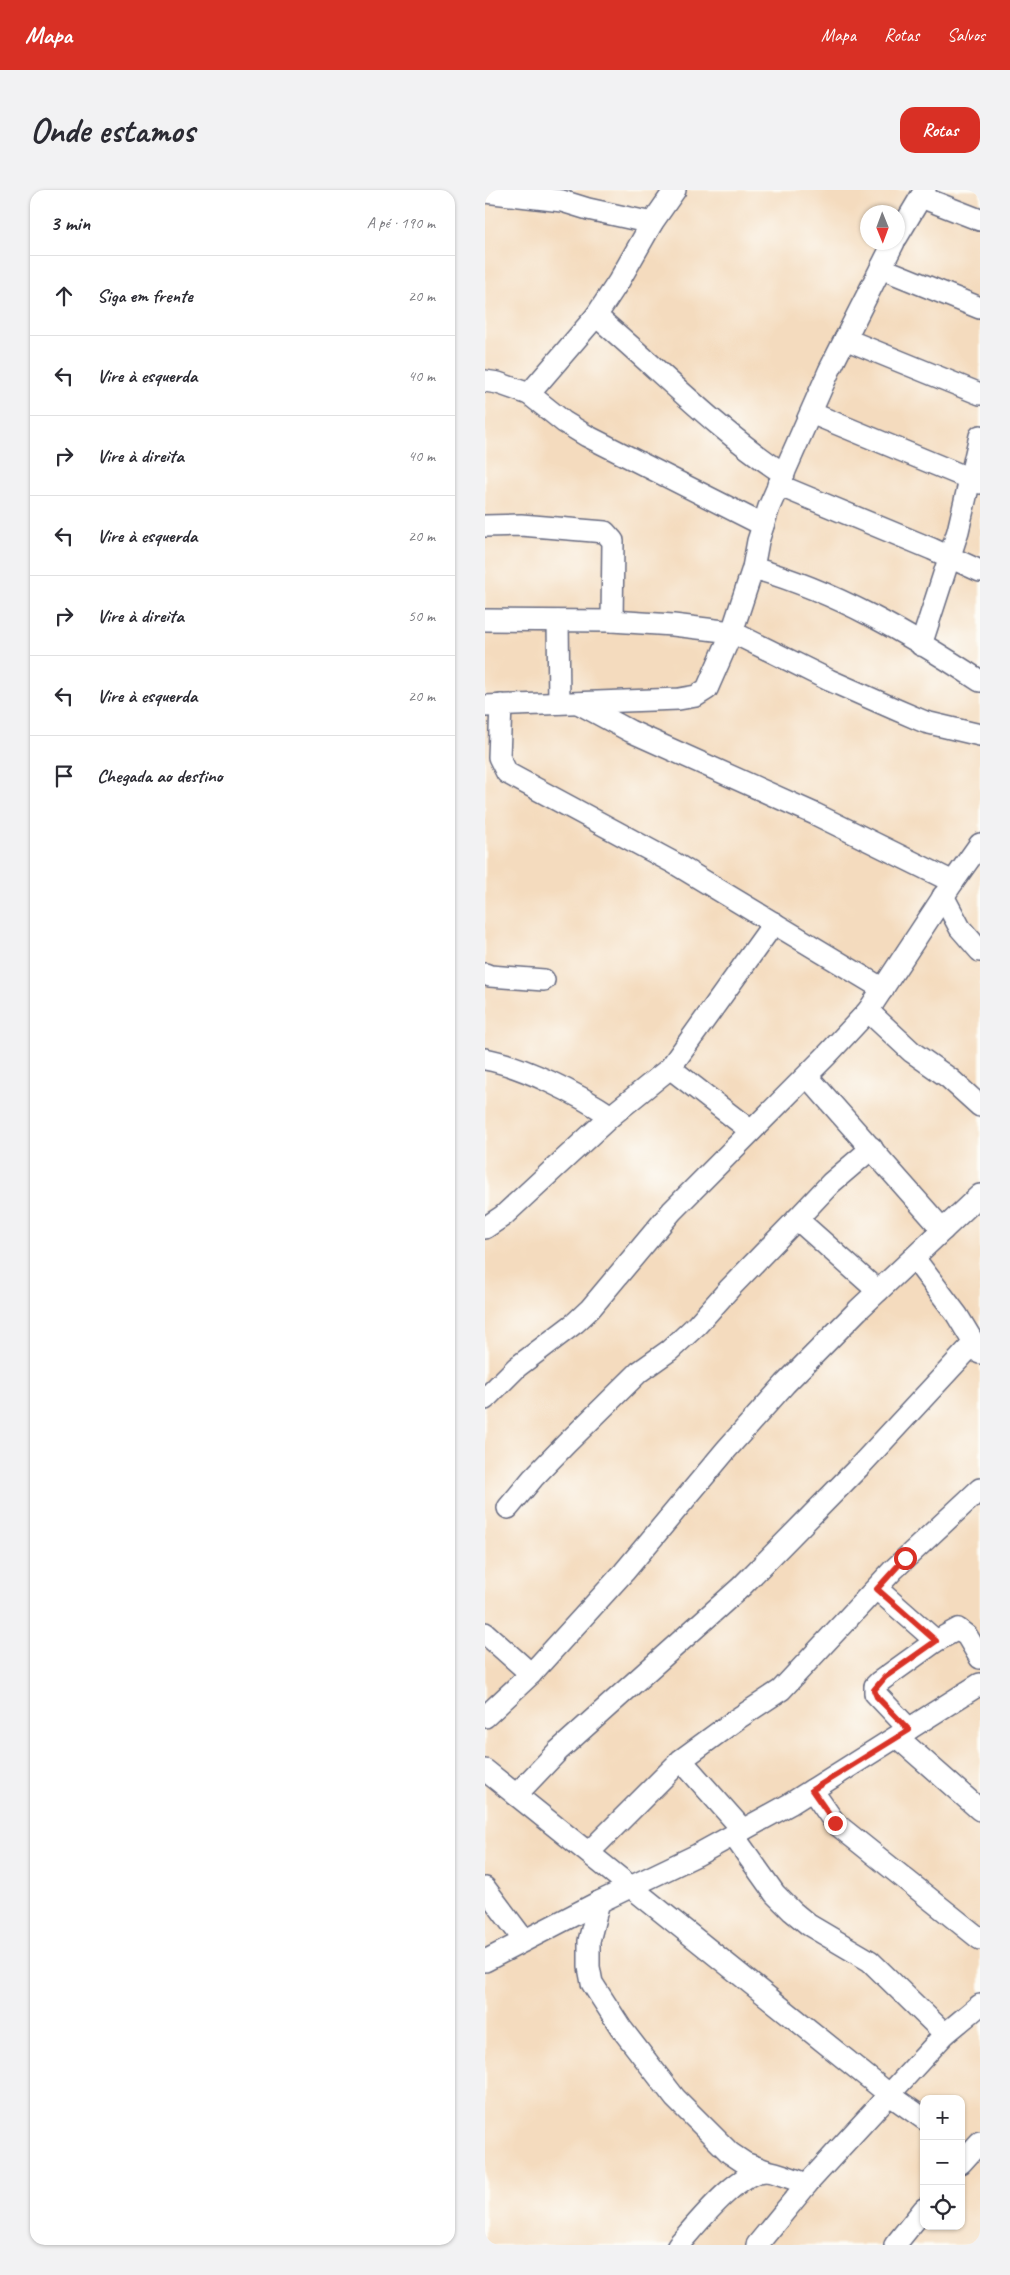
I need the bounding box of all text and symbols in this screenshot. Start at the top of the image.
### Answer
text: Mapa [25,20,72,50]
text: Mapa [821,24,856,46]
text: Rotas [884,24,919,46]
text: Salvos [947,24,985,46]
button: Rotas [900,107,980,153]
text: Onde estamos [30,108,195,153]
north arrow [860,205,905,250]
text: 3 min [50,210,90,236]
text: A pé · 190 m [367,213,435,233]
icon: ahead [50,282,78,310]
text: Siga em frente [97,284,193,308]
text: 20 m [408,286,435,306]
icon: left [50,362,78,390]
text: Vire à esquerda [97,364,197,388]
text: 40 m [408,366,435,386]
icon: right [50,442,78,470]
text: Vire à direita [97,444,184,468]
text: 40 m [408,446,435,466]
icon: left [50,522,78,550]
text: Vire à esquerda [97,524,197,548]
text: 20 m [408,526,435,546]
icon: right [50,602,78,630]
text: Vire à direita [97,604,184,628]
text: 50 m [408,606,435,626]
icon: left [50,682,78,710]
text: Vire à esquerda [97,684,197,708]
text: 20 m [408,686,435,706]
icon: arrive [50,762,78,790]
text: Chegada ao destino [97,764,223,788]
route start [894,1547,917,1570]
route end [824,1812,847,1835]
map controls [920,2095,965,2230]
button: + [920,2095,965,2140]
button: − [920,2140,965,2185]
button: locate [920,2185,965,2230]

